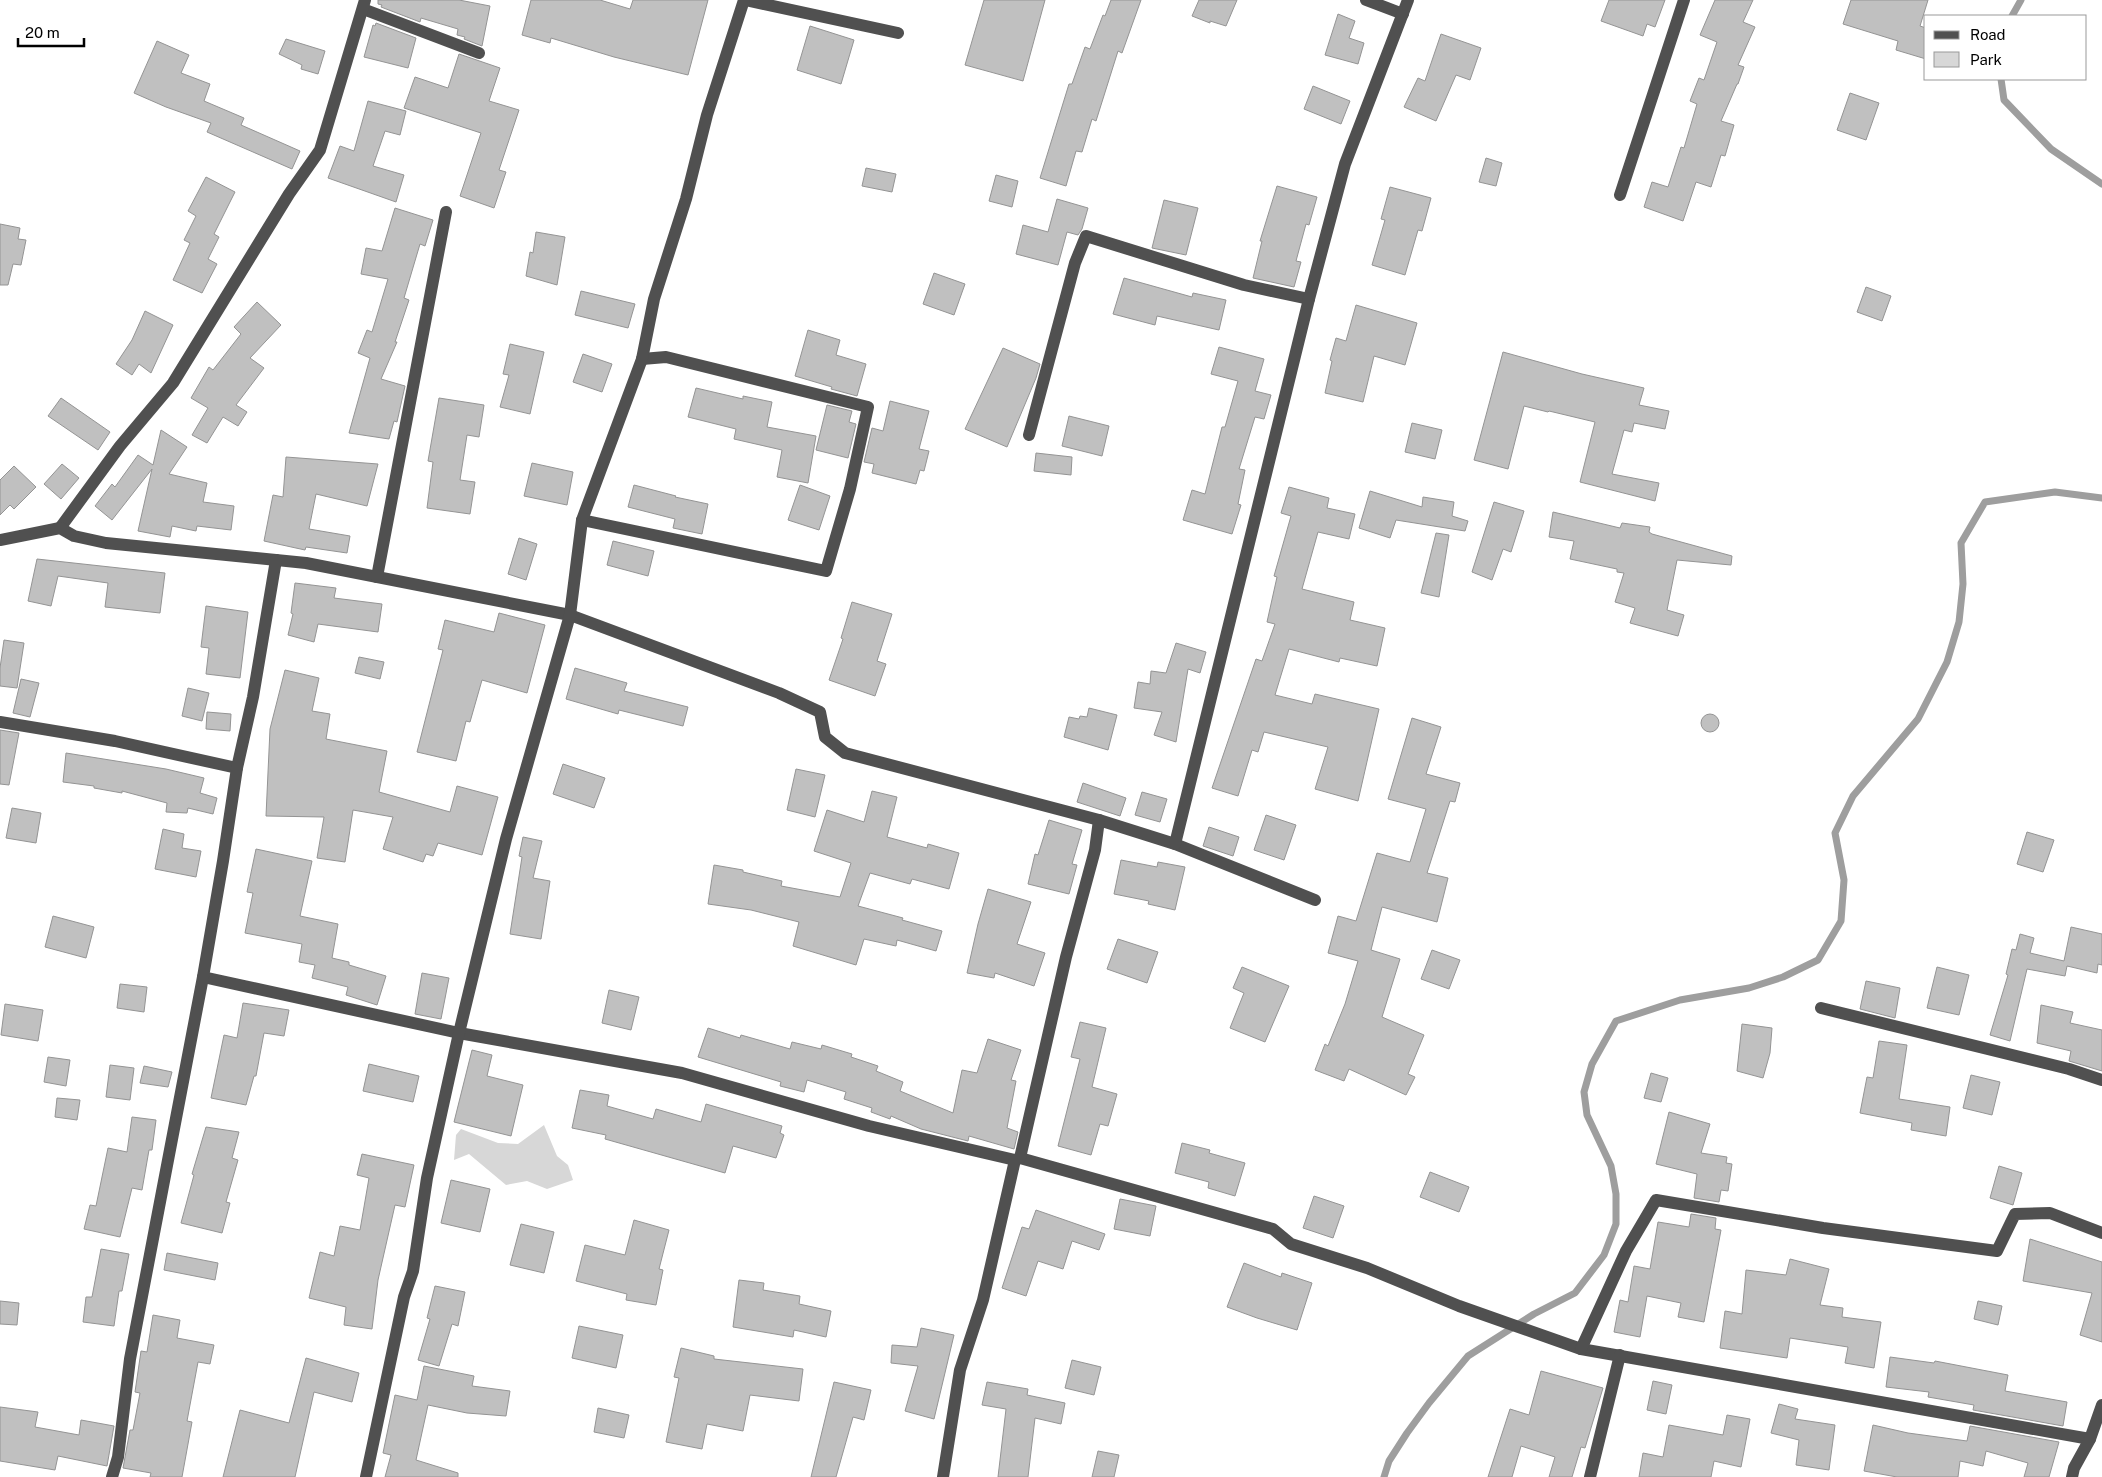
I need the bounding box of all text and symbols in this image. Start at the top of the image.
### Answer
scale bar [18,15,84,47]
legend [1924,15,2087,80]
text: 20 m [25,24,60,41]
text: Road [1970,26,2006,43]
text: Park [1970,51,2002,68]

